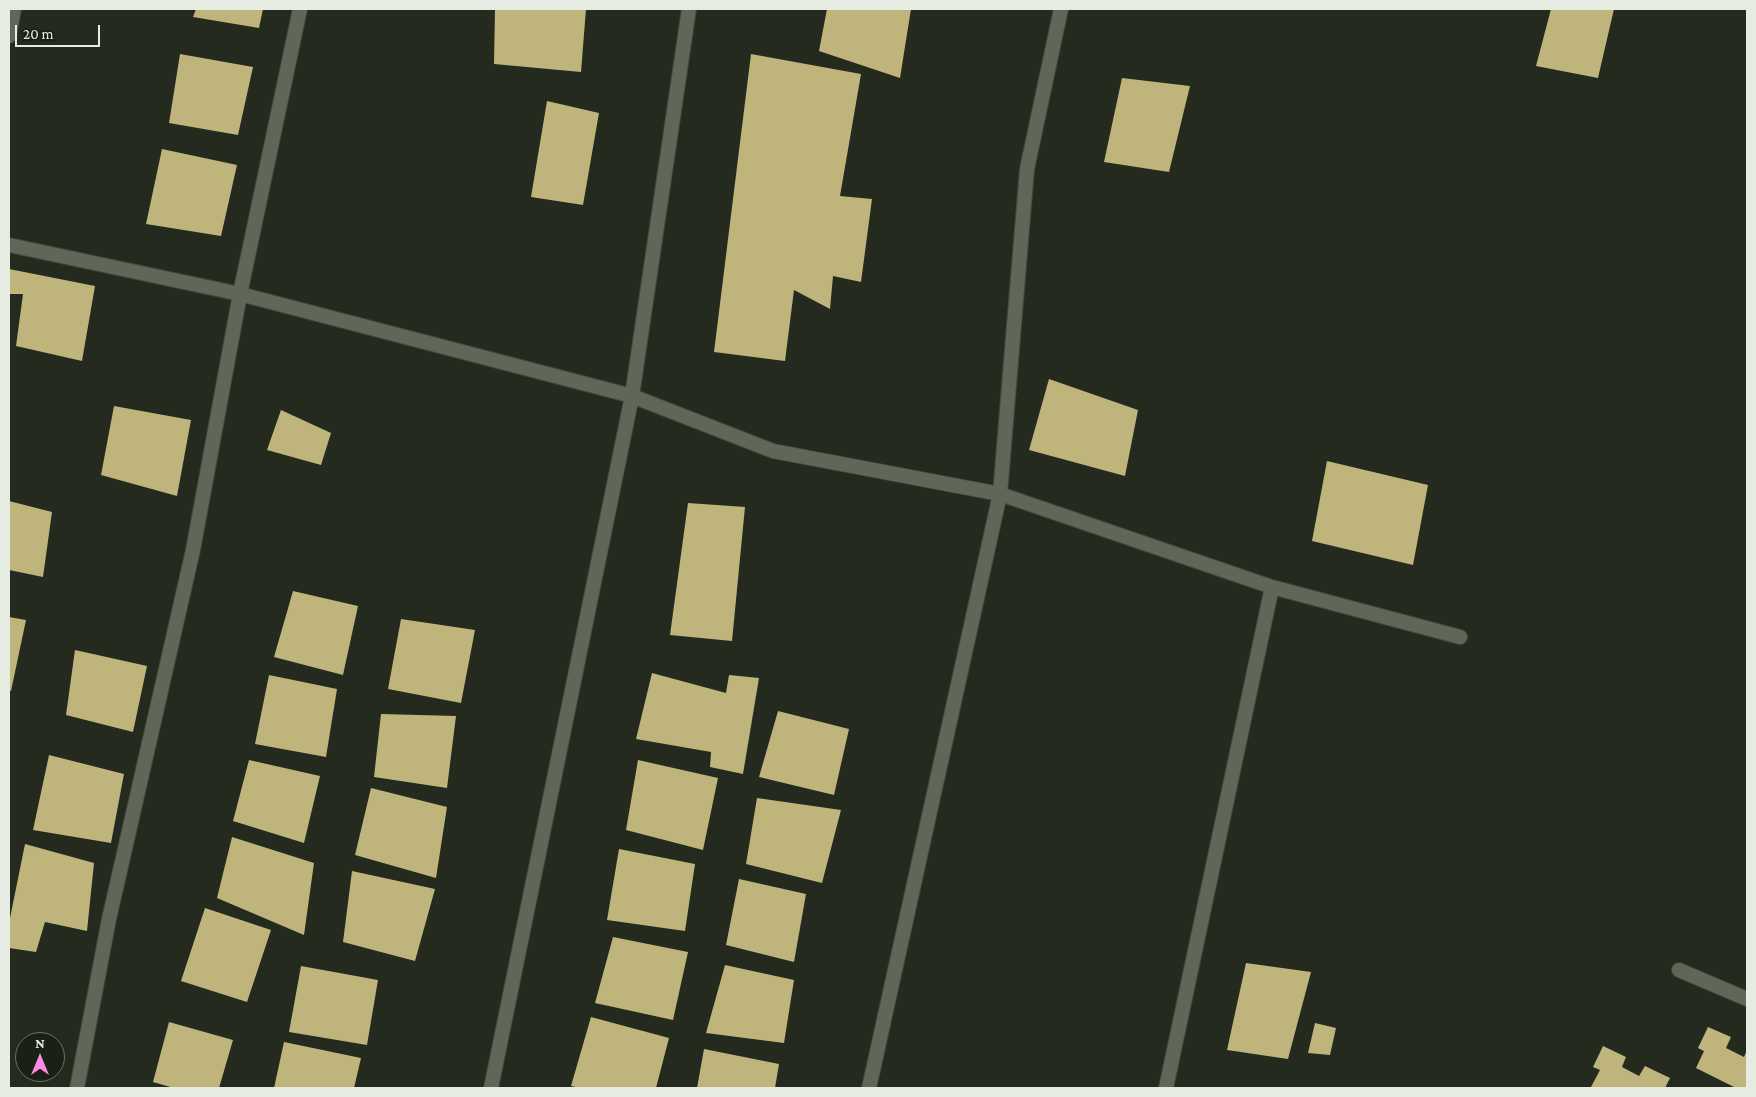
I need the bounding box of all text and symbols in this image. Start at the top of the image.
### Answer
scale bar [18,15,102,47]
text: 20 m [23,26,54,42]
north arrow [15,1032,65,1082]
text: N [35,1035,45,1051]

